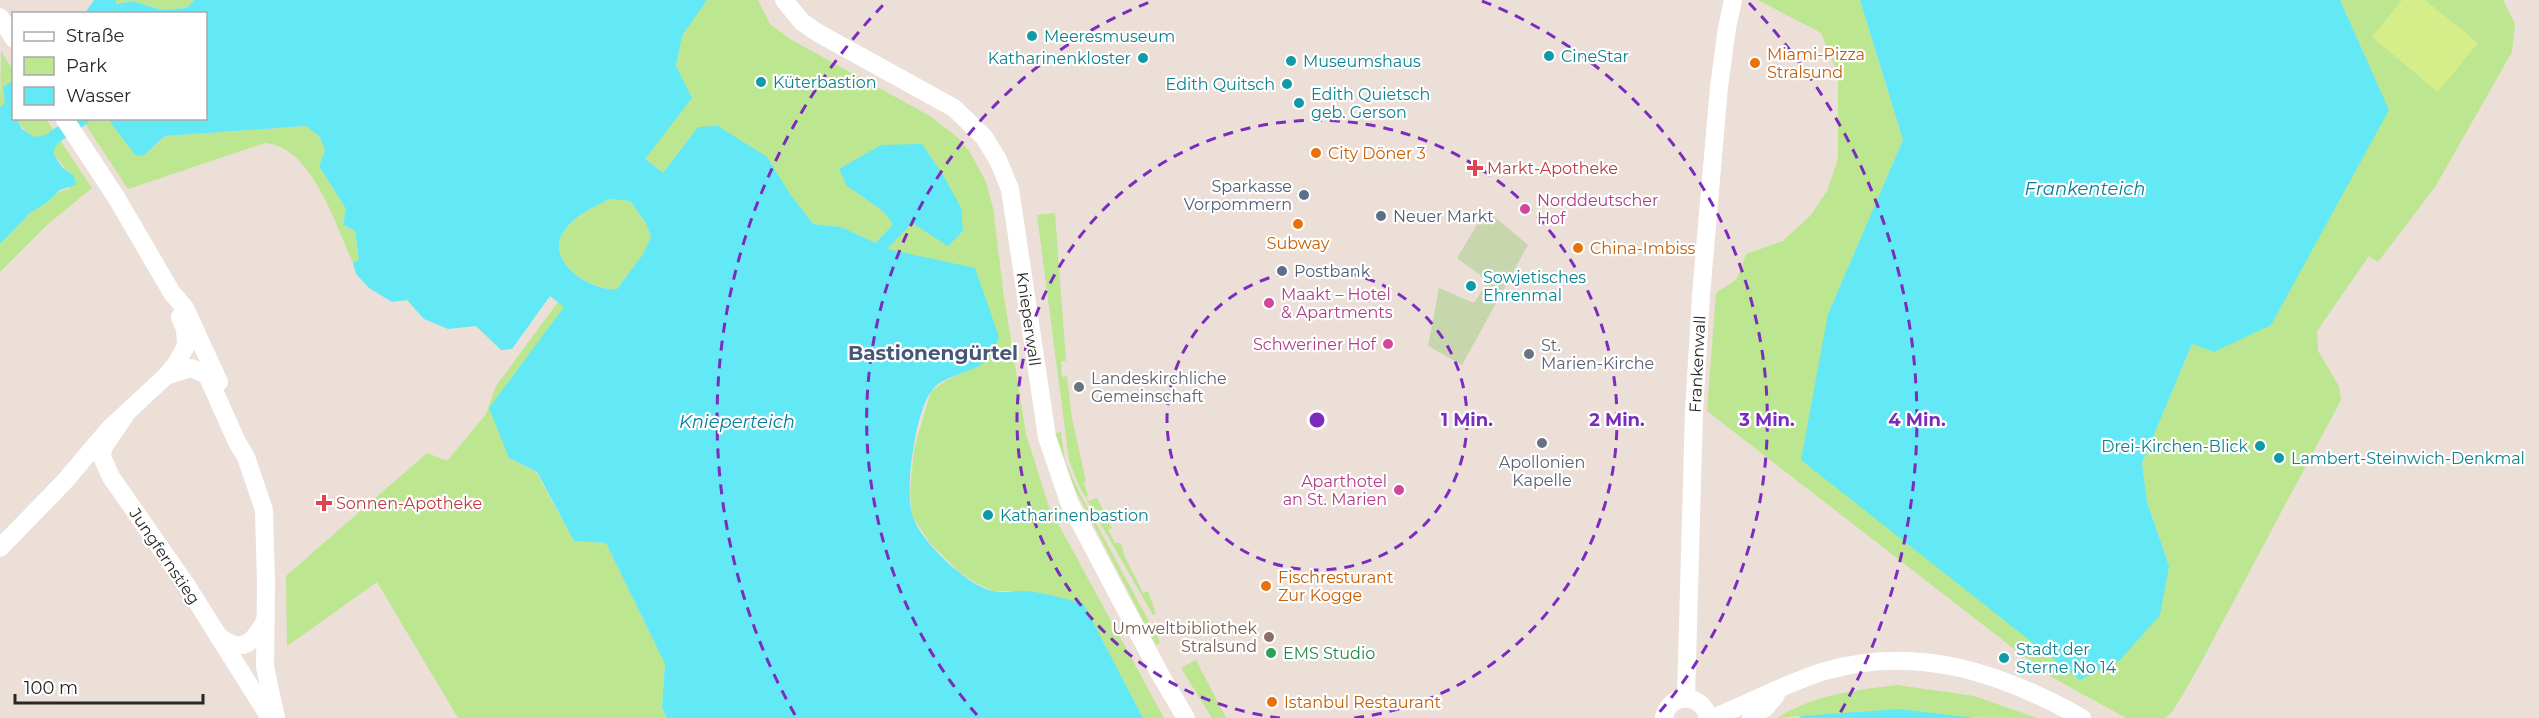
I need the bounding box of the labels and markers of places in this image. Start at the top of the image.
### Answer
place label: Meeresmuseum [1044,27,1175,46]
marker: Meeresmuseum [1025,29,1039,43]
place label: Miami-Pizza Stralsund [1767,45,1865,82]
place label: CineStar [1561,47,1629,66]
place label: Katharinenkloster [988,49,1131,68]
marker: CineStar [1542,49,1556,63]
marker: Katharinenkloster [1136,51,1150,65]
place label: Museumshaus [1303,52,1421,71]
marker: Museumshaus [1284,54,1298,68]
marker: Miami-Pizza Stralsund [1748,56,1762,70]
place label: Küterbastion [773,73,877,92]
marker: Küterbastion [754,75,768,89]
place label: Edith Quitsch [1166,75,1275,94]
marker: Edith Quitsch [1280,77,1294,91]
place label: Edith Quietsch geb. Gerson [1311,85,1430,122]
marker: Edith Quietsch geb. Gerson [1292,96,1306,110]
place label: City Döner 3 [1328,144,1426,163]
marker: City Döner 3 [1309,146,1323,160]
place label: Markt-Apotheke [1487,159,1618,178]
marker: Markt-Apotheke [1468,161,1482,175]
place label: Sparkasse Vorpommern [1184,177,1292,214]
marker: Sparkasse Vorpommern [1297,188,1311,202]
place label: Norddeutscher Hof [1537,191,1658,228]
marker: Norddeutscher Hof [1518,202,1532,216]
place label: Neuer Markt [1393,207,1494,226]
marker: Neuer Markt [1374,209,1388,223]
marker: Subway [1291,217,1305,231]
place label: Subway [1267,234,1330,253]
place label: China-Imbiss [1590,239,1696,258]
marker: China-Imbiss [1571,241,1585,255]
place label: Postbank [1294,262,1371,281]
marker: Postbank [1275,264,1289,278]
place label: Sowjetisches Ehrenmal [1483,268,1586,305]
marker: Sowjetisches Ehrenmal [1464,279,1478,293]
place label: Maakt – Hotel & Apartments [1281,285,1393,322]
marker: Maakt – Hotel & Apartments [1262,296,1276,310]
place label: Schweriner Hof [1253,335,1377,354]
place label: St. Marien-Kirche [1541,336,1654,373]
marker: Schweriner Hof [1381,337,1395,351]
marker: St. Marien-Kirche [1522,347,1536,361]
place label: Landeskirchliche Gemeinschaft [1091,369,1227,406]
marker: Landeskirchliche Gemeinschaft [1072,380,1086,394]
centre of rings [1307,410,1327,430]
marker: Apollonien Kapelle [1535,436,1549,450]
place label: Drei-Kirchen-Blick [2101,437,2248,456]
marker: Drei-Kirchen-Blick [2253,439,2267,453]
place label: Lambert-Steinwich-Denkmal [2291,449,2525,468]
marker: Lambert-Steinwich-Denkmal [2272,451,2286,465]
place label: Apollonien Kapelle [1499,453,1585,490]
place label: Aparthotel an St. Marien [1283,472,1387,509]
marker: Aparthotel an St. Marien [1392,483,1406,497]
place label: Sonnen-Apotheke [336,494,482,513]
marker: Sonnen-Apotheke [317,496,331,510]
place label: Katharinenbastion [1000,506,1149,525]
marker: Katharinenbastion [981,508,995,522]
place label: Fischresturant Zur Kogge [1278,568,1394,605]
marker: Fischresturant Zur Kogge [1259,579,1273,593]
place label: Umweltbibliothek Stralsund [1112,619,1257,656]
marker: Umweltbibliothek Stralsund [1262,630,1276,644]
place label: Stadt der Sterne No 14 [2016,640,2117,677]
place label: EMS Studio [1283,644,1375,663]
marker: EMS Studio [1264,646,1278,660]
marker: Stadt der Sterne No 14 [1997,651,2011,665]
place label: Istanbul Restaurant [1284,693,1442,712]
marker: Istanbul Restaurant [1265,695,1279,709]

